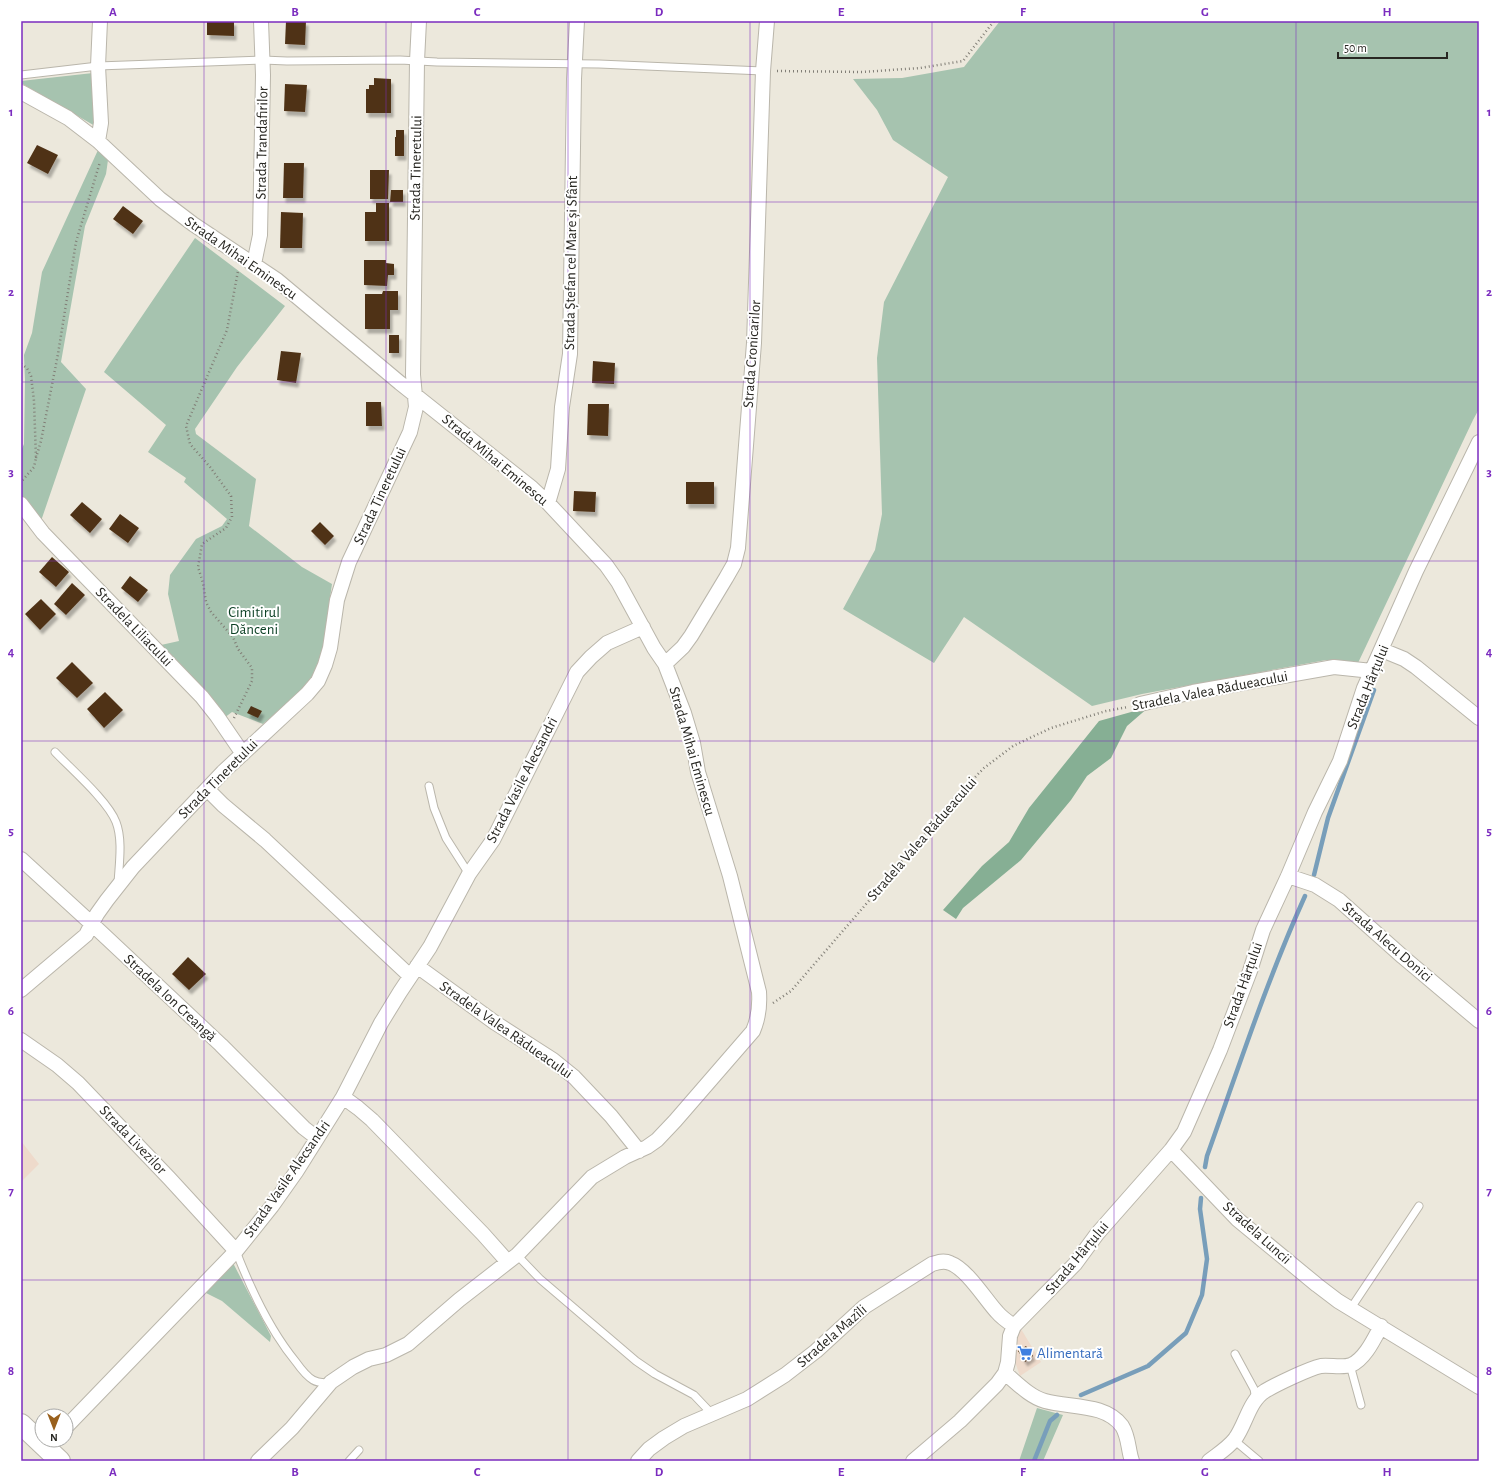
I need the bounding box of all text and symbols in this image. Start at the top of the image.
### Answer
text: A [109,6,117,19]
text: B [291,6,299,19]
text: C [474,6,481,19]
text: D [655,6,664,19]
text: E [838,6,845,19]
text: F [1020,6,1027,19]
text: G [1201,6,1209,19]
text: H [1382,6,1392,19]
scale bar [1338,34,1447,60]
text: 50 m [1344,42,1367,54]
street label: Strada Trandafirilor [254,86,270,200]
text: 1 [9,106,13,119]
text: 1 [1487,106,1491,119]
street label: Strada Tineretului [408,115,424,221]
street label: Strada Ștefan cel Mare și Sfânt [562,175,581,350]
street label: Strada Mihai Eminescu [182,214,300,303]
text: 2 [8,286,14,299]
text: 2 [1486,286,1492,299]
street label: Strada Cronicarilor [741,299,763,409]
street label: Strada Mihai Eminescu [439,411,551,509]
street label: Strada Tineretului [351,445,409,547]
text: 3 [8,466,14,479]
text: 3 [1486,466,1492,479]
street label: Stradela Liliacului [93,584,175,670]
park label: Cimitirul Dănceni [228,605,280,637]
street label: Strada Hârțului [1344,643,1393,732]
text: 4 [8,646,15,659]
text: 4 [1486,646,1493,659]
street label: Stradela Valea Rădueacului [1131,669,1289,713]
street label: Strada Mihai Eminescu [666,685,718,817]
street label: Strada Vasile Alecsandri [484,715,560,845]
street label: Strada Tineretului [175,736,261,822]
street label: Stradela Valea Rădueacului [864,774,980,904]
text: 5 [8,825,14,838]
text: 5 [1486,825,1492,838]
street label: Strada Alecu Donici [1339,899,1435,985]
street label: Strada Hârțului [1221,940,1266,1030]
street label: Stradela Ion Creangă [121,952,219,1045]
street label: Stradela Valea Rădueacului [437,978,575,1082]
text: 6 [8,1005,14,1018]
text: 6 [1486,1005,1492,1018]
street label: Strada Livezilor [97,1103,169,1177]
street label: Strada Vasile Alecsandri [241,1118,333,1240]
text: 7 [8,1185,14,1198]
text: 7 [1486,1185,1492,1198]
street label: Stradela Luncii [1220,1199,1294,1267]
street label: Strada Hârțului [1042,1219,1112,1298]
street label: Stradela Mazîli [794,1302,870,1370]
supermarket icon: Alimentară [1016,1344,1034,1362]
place label: Alimentară [1037,1346,1103,1361]
text: 8 [8,1365,14,1378]
text: 8 [1486,1365,1492,1378]
north arrow [34,1408,74,1448]
text: N [50,1432,58,1443]
text: A [109,1466,117,1479]
text: B [291,1466,299,1479]
text: C [474,1466,481,1479]
text: D [655,1466,664,1479]
text: E [838,1466,845,1479]
text: F [1020,1466,1027,1479]
text: G [1201,1466,1209,1479]
text: H [1382,1466,1392,1479]

